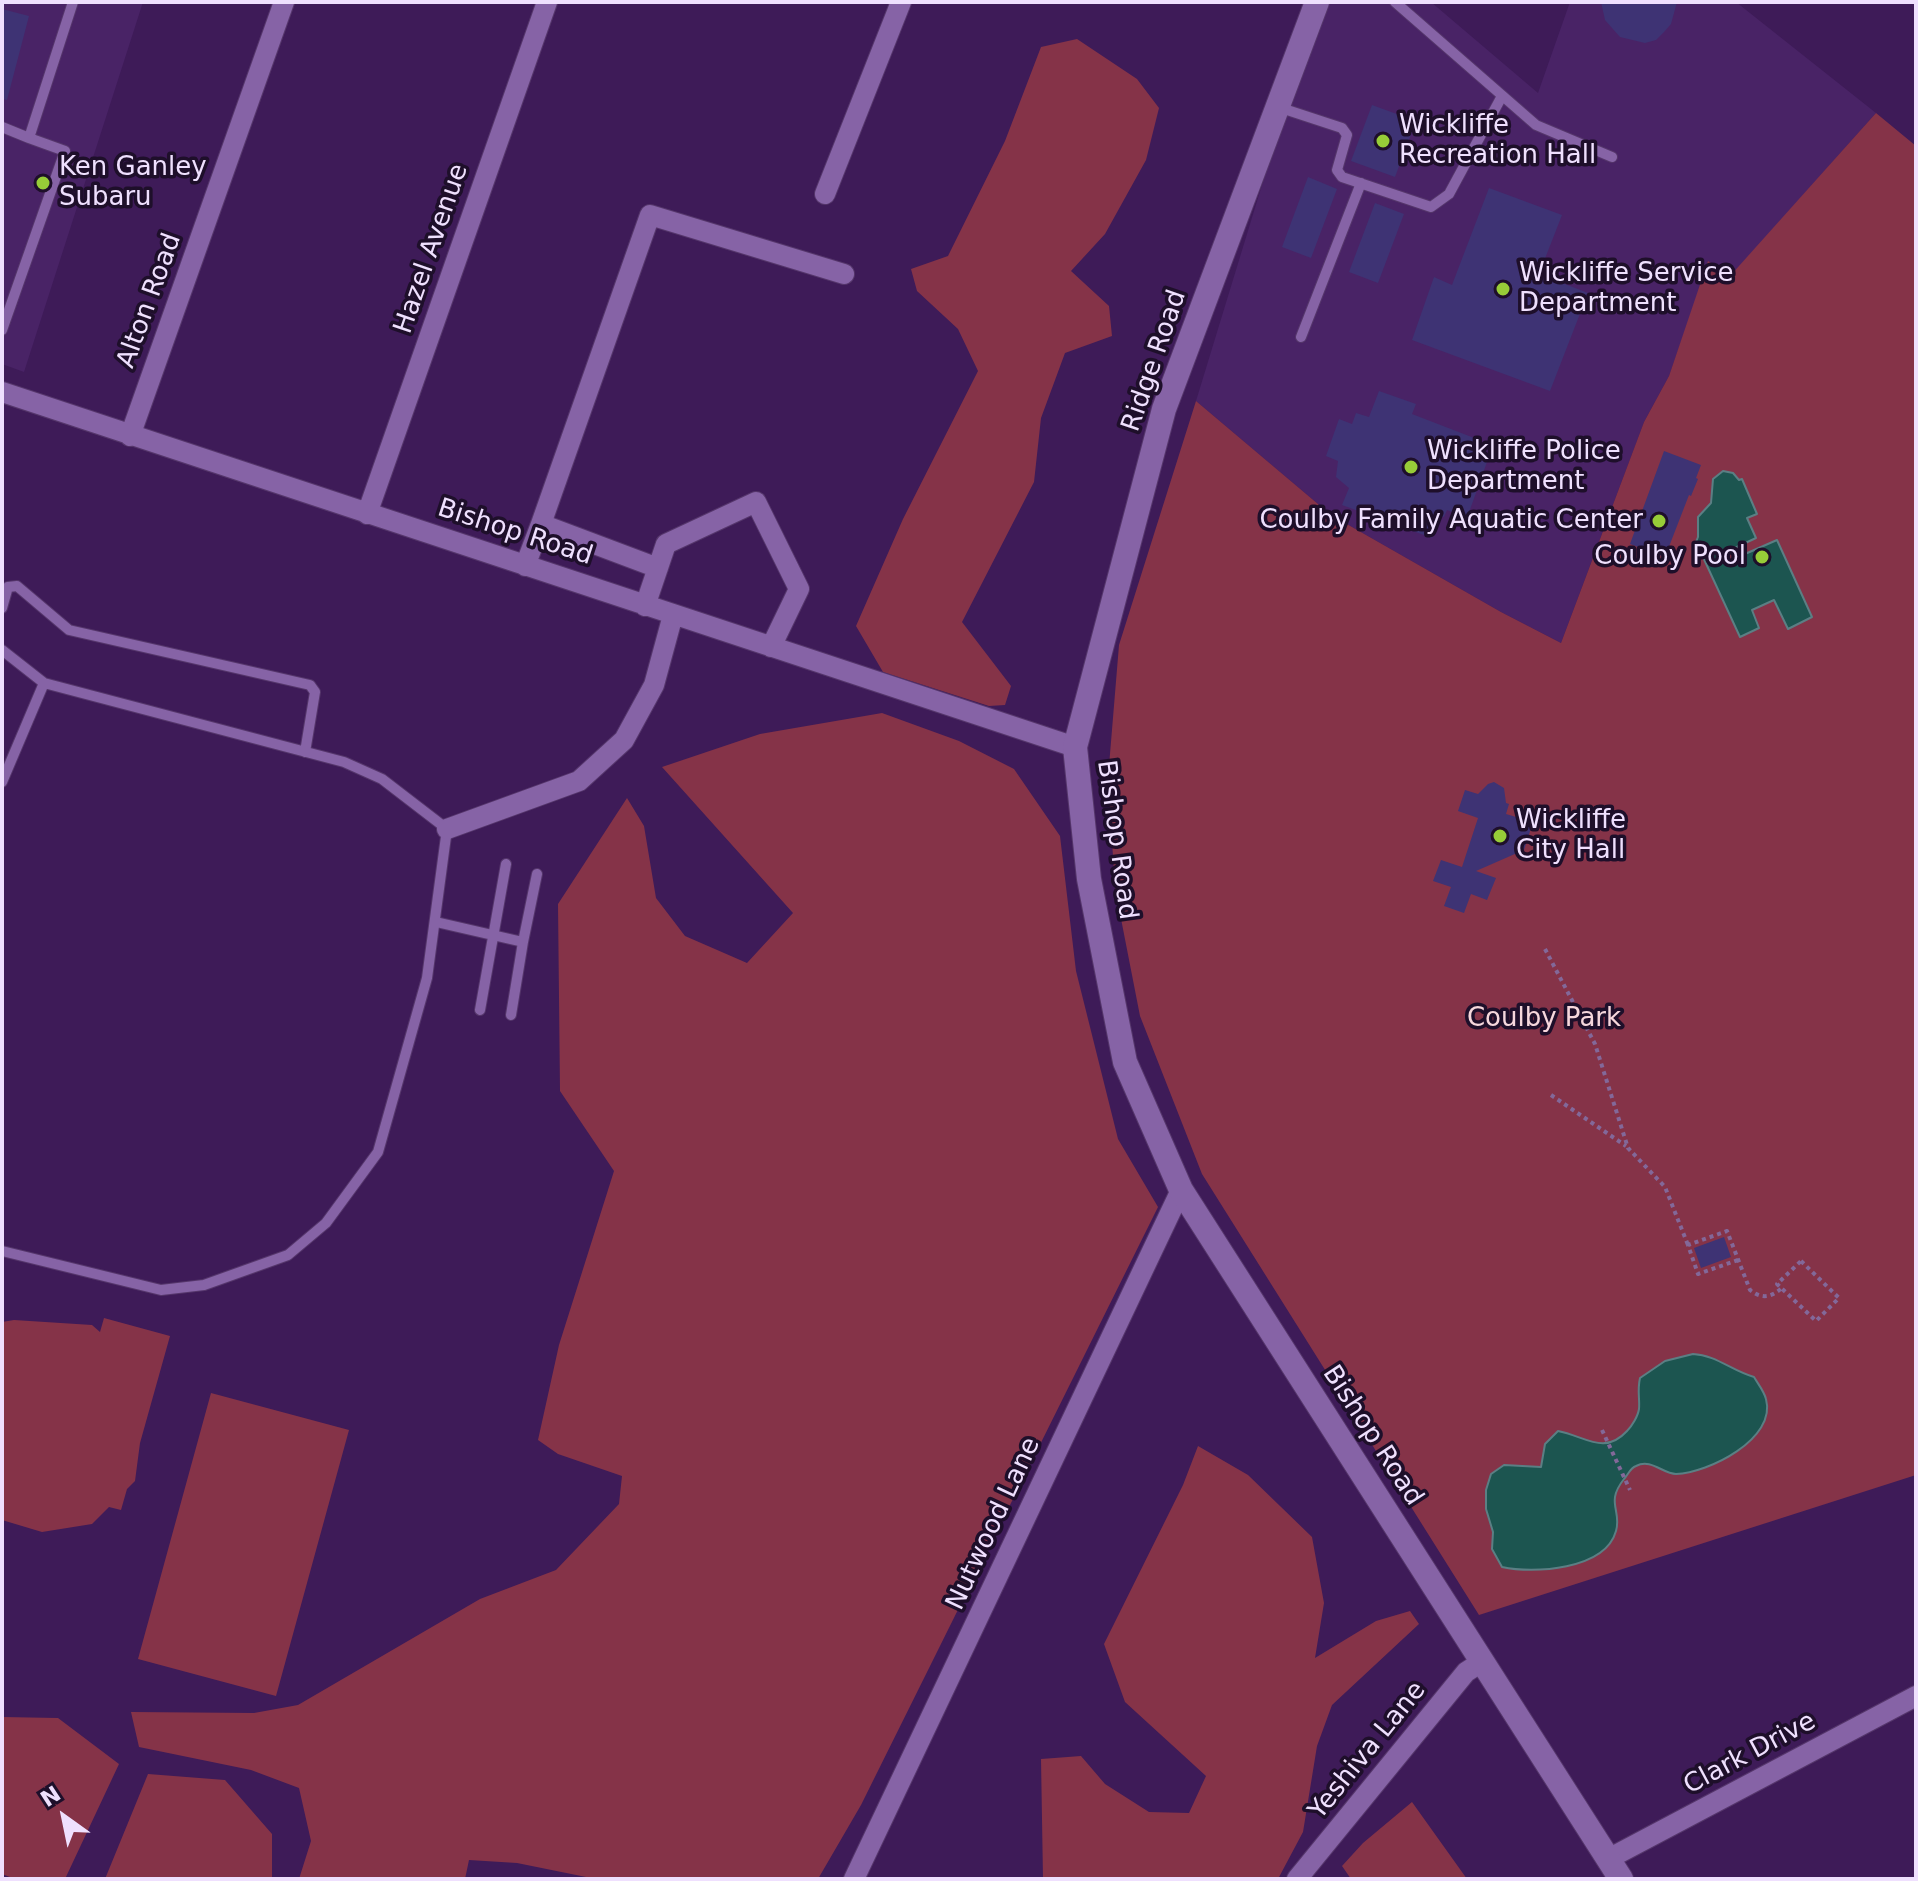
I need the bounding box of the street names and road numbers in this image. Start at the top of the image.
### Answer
street label: Hazel Avenue [388,160,476,338]
street label: Alton Road [111,229,189,373]
street label: Ridge Road [1116,286,1194,436]
street label: Bishop Road [434,493,596,573]
street label: Bishop Road [1089,758,1143,922]
street label: Bishop Road [1315,1360,1429,1512]
street label: Nutwood Lane [940,1433,1048,1615]
street label: Yeshiva Lane [1303,1676,1433,1826]
street label: Clark Drive [1679,1706,1821,1802]

